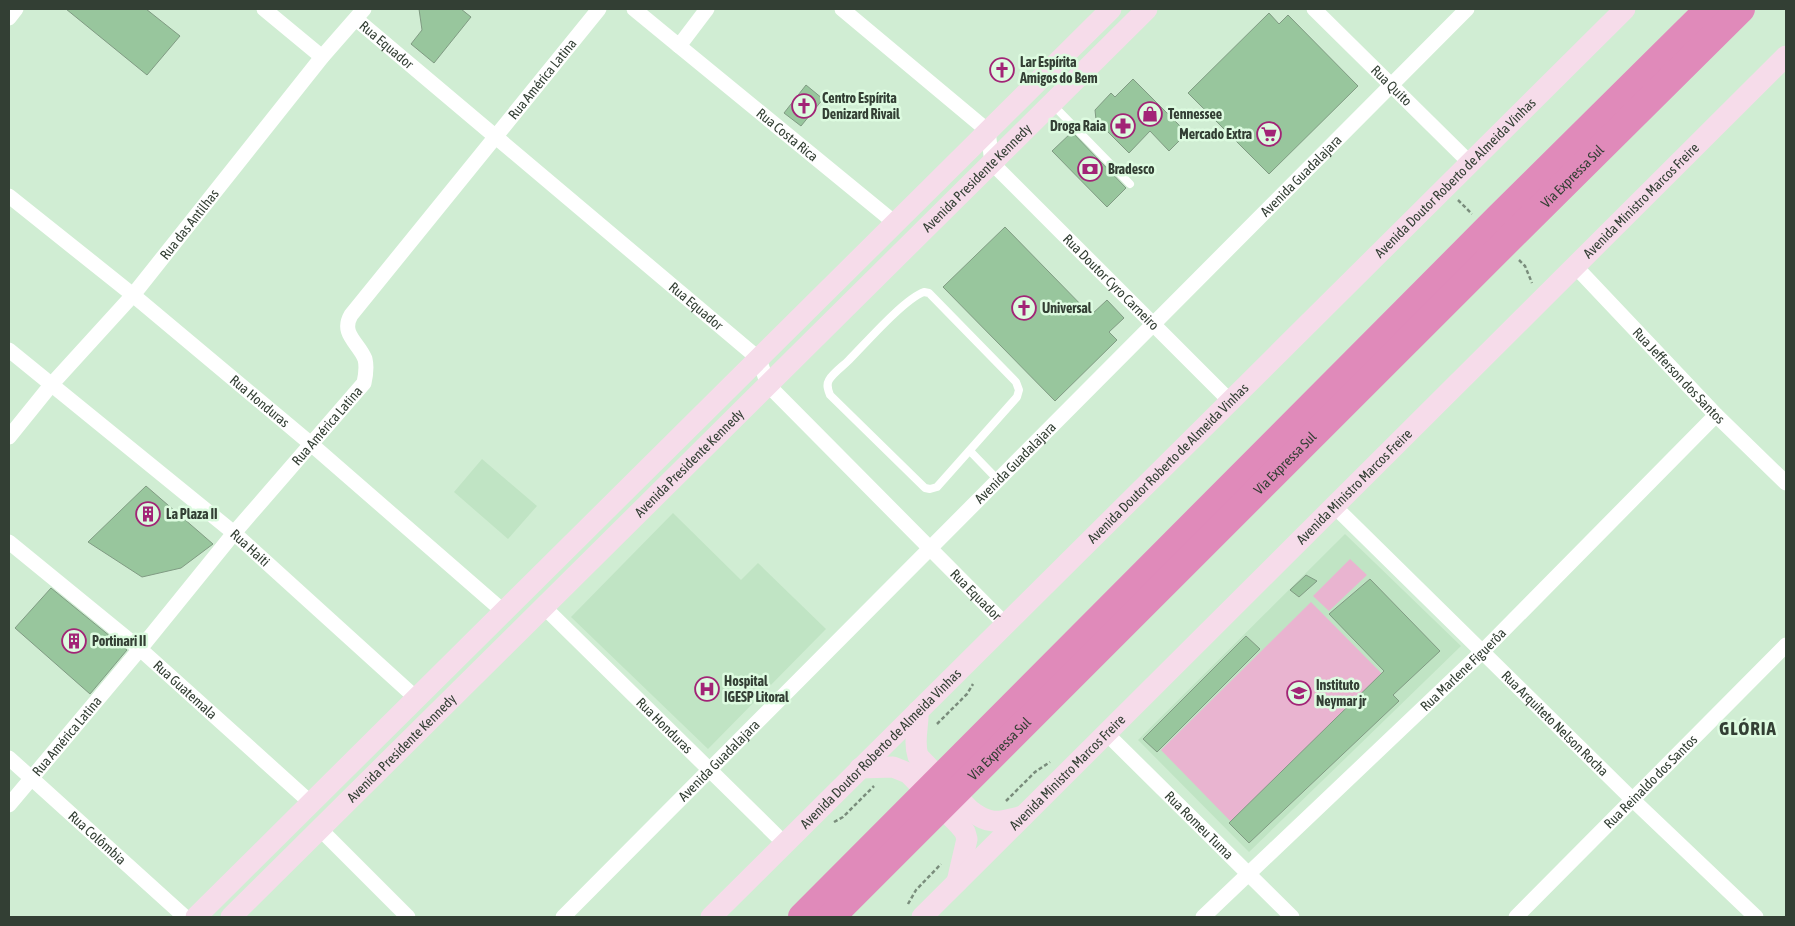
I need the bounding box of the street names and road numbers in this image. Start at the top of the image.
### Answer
street label: Rua Equador [356,18,417,73]
street label: Rua América Latina [505,35,580,122]
street label: Rua Quito [1368,62,1415,109]
street label: Avenida Doutor Roberto de Almeida Vinhas [1371,94,1539,261]
street label: Rua Costa Rica [753,105,821,165]
street label: Avenida Presidente Kennedy [919,120,1035,235]
street label: Avenida Guadalajara [1257,132,1345,220]
street label: Avenida Ministro Marcos Freire [1580,140,1702,261]
street label: Via Expressa Sul [1538,142,1607,211]
street label: Rua das Antilhas [156,186,222,263]
street label: Rua Doutor Cyro Carneiro [1060,231,1162,333]
street label: Rua Equador [666,279,727,334]
street label: Rua Jefferson dos Santos [1630,324,1728,427]
street label: Rua Honduras [227,372,293,431]
street label: Avenida Doutor Roberto de Almeida Vinhas [1084,380,1252,546]
street label: Rua América Latina [289,383,365,468]
street label: Avenida Presidente Kennedy [631,405,747,520]
street label: Avenida Guadalajara [971,419,1059,507]
street label: Avenida Ministro Marcos Freire [1293,425,1415,547]
street label: Via Expressa Sul [1250,428,1320,498]
street label: Rua Haiti [227,526,273,570]
street label: Rua Equador [947,566,1005,624]
street label: Rua Marlene Figuerôa [1417,625,1509,714]
street label: Rua Guatemala [150,657,220,722]
street label: Avenida Doutor Roberto de Almeida Vinhas [797,665,964,832]
street label: Rua Arquiteto Nelson Rocha [1498,667,1612,779]
street label: Avenida Presidente Kennedy [344,691,459,805]
street label: Rua América Latina [29,693,105,779]
street label: Rua Honduras [633,694,696,757]
street label: Avenida Ministro Marcos Freire [1006,711,1128,833]
street label: Via Expressa Sul [965,714,1034,783]
street label: Avenida Guadalajara [675,716,763,804]
street label: Rua Reinaldo dos Santos [1601,731,1701,832]
street label: Rua Romeu Tuma [1162,788,1237,862]
street label: Rua Colômbia [65,808,129,868]

